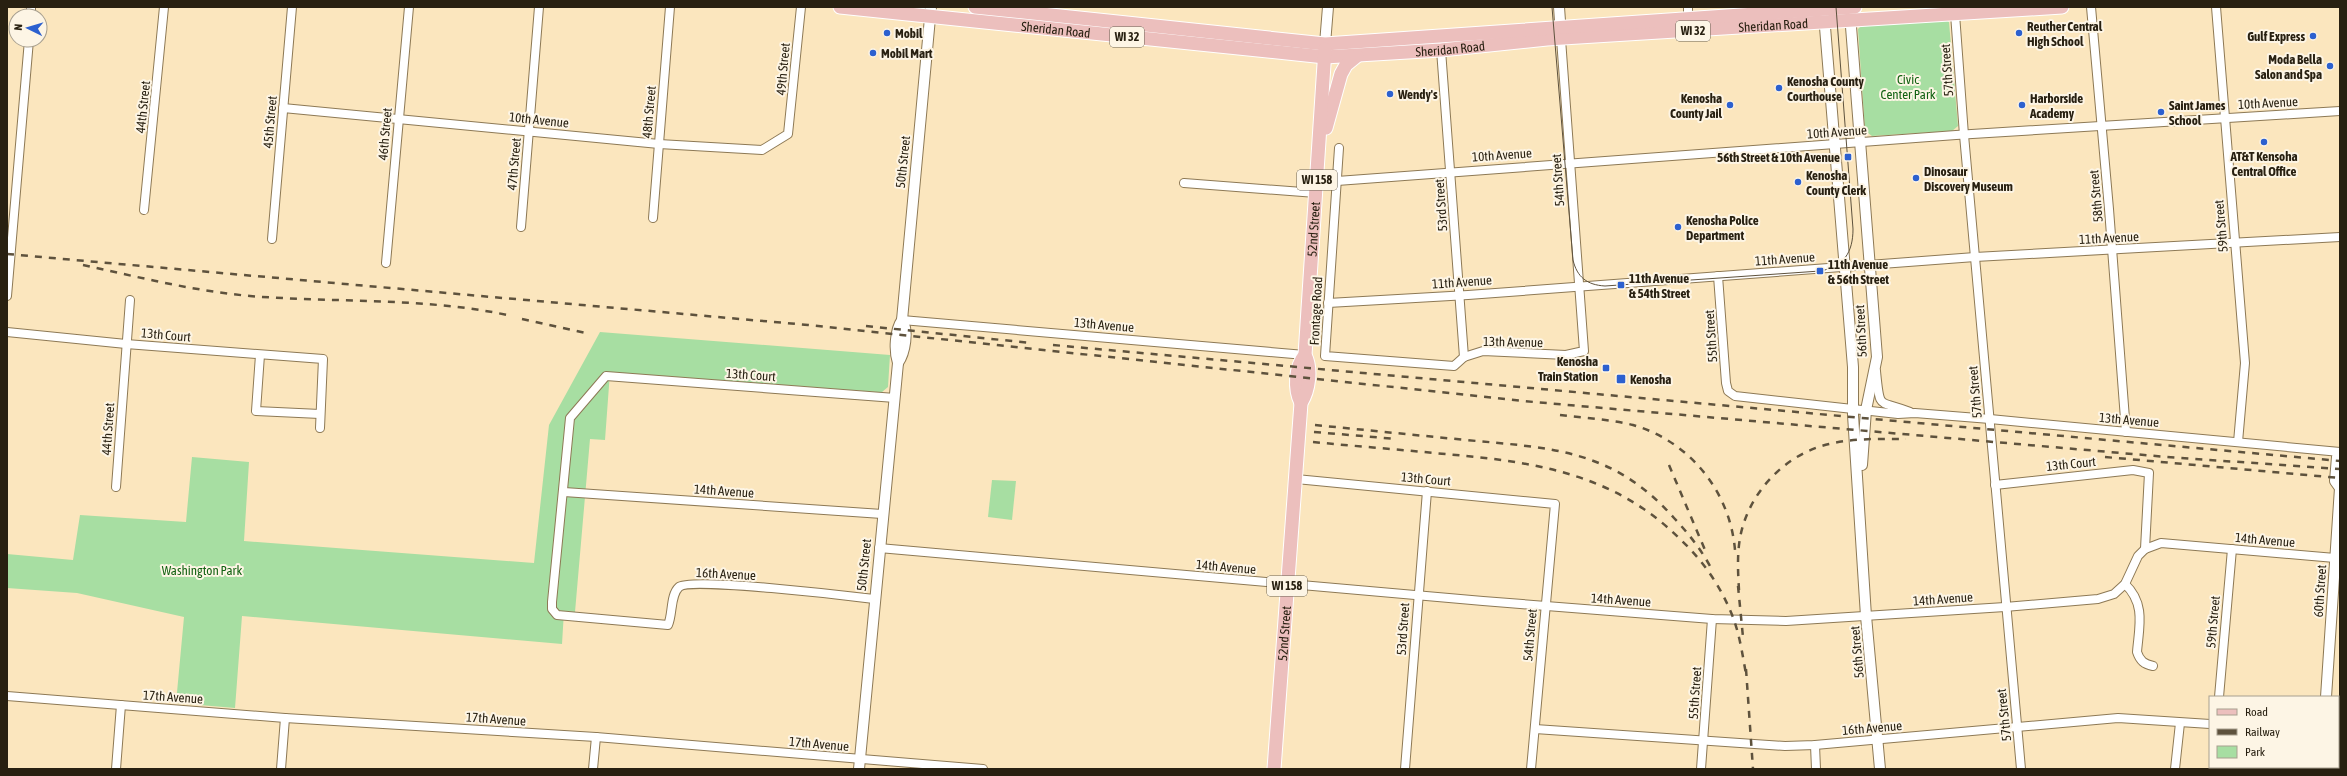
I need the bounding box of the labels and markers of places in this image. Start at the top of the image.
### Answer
place label: Reuther Central High School [2027,19,2103,49]
place label: Mobil [895,26,923,41]
marker: Mobil [882,28,892,38]
marker: Reuther Central High School [2014,28,2024,38]
place label: Gulf Express [2247,29,2305,44]
marker: Gulf Express [2308,31,2318,41]
place label: Mobil Mart [881,46,933,61]
marker: Mobil Mart [868,48,878,58]
place label: Moda Bella Salon and Spa [2255,52,2322,82]
marker: Moda Bella Salon and Spa [2325,61,2335,71]
place label: Kenosha County Courthouse [1787,74,1864,104]
marker: Kenosha County Courthouse [1774,83,1784,93]
place label: Wendy's [1397,87,1438,102]
marker: Wendy's [1385,89,1395,99]
place label: Kenosha County Jail [1670,91,1723,121]
place label: Harborside Academy [2029,91,2083,121]
place label: Saint James School [2169,98,2226,128]
marker: Kenosha County Jail [1725,100,1735,110]
marker: Harborside Academy [2017,100,2027,110]
marker: Saint James School [2156,107,2166,117]
marker: AT&T Kensoha Central Office [2259,137,2269,147]
place label: AT&T Kensoha Central Office [2229,149,2298,179]
place label: 56th Street & 10th Avenue [1717,150,1840,165]
marker: 56th Street & 10th Avenue [1843,152,1853,162]
place label: Dinosaur Discovery Museum [1924,164,2013,194]
place label: Kenosha County Clerk [1806,168,1866,198]
marker: Dinosaur Discovery Museum [1911,173,1921,183]
marker: Kenosha County Clerk [1793,177,1803,187]
place label: Kenosha Police Department [1686,213,1759,243]
marker: Kenosha Police Department [1673,222,1683,232]
place label: 11th Avenue & 56th Street [1828,257,1889,287]
marker: 11th Avenue & 56th Street [1815,266,1825,276]
place label: 11th Avenue & 54th Street [1629,271,1690,301]
marker: 11th Avenue & 54th Street [1616,280,1626,290]
place label: Kenosha Train Station [1538,354,1598,384]
marker: Kenosha Train Station [1601,363,1611,373]
place label: Kenosha [1630,372,1671,387]
marker: Kenosha [1615,373,1627,385]

